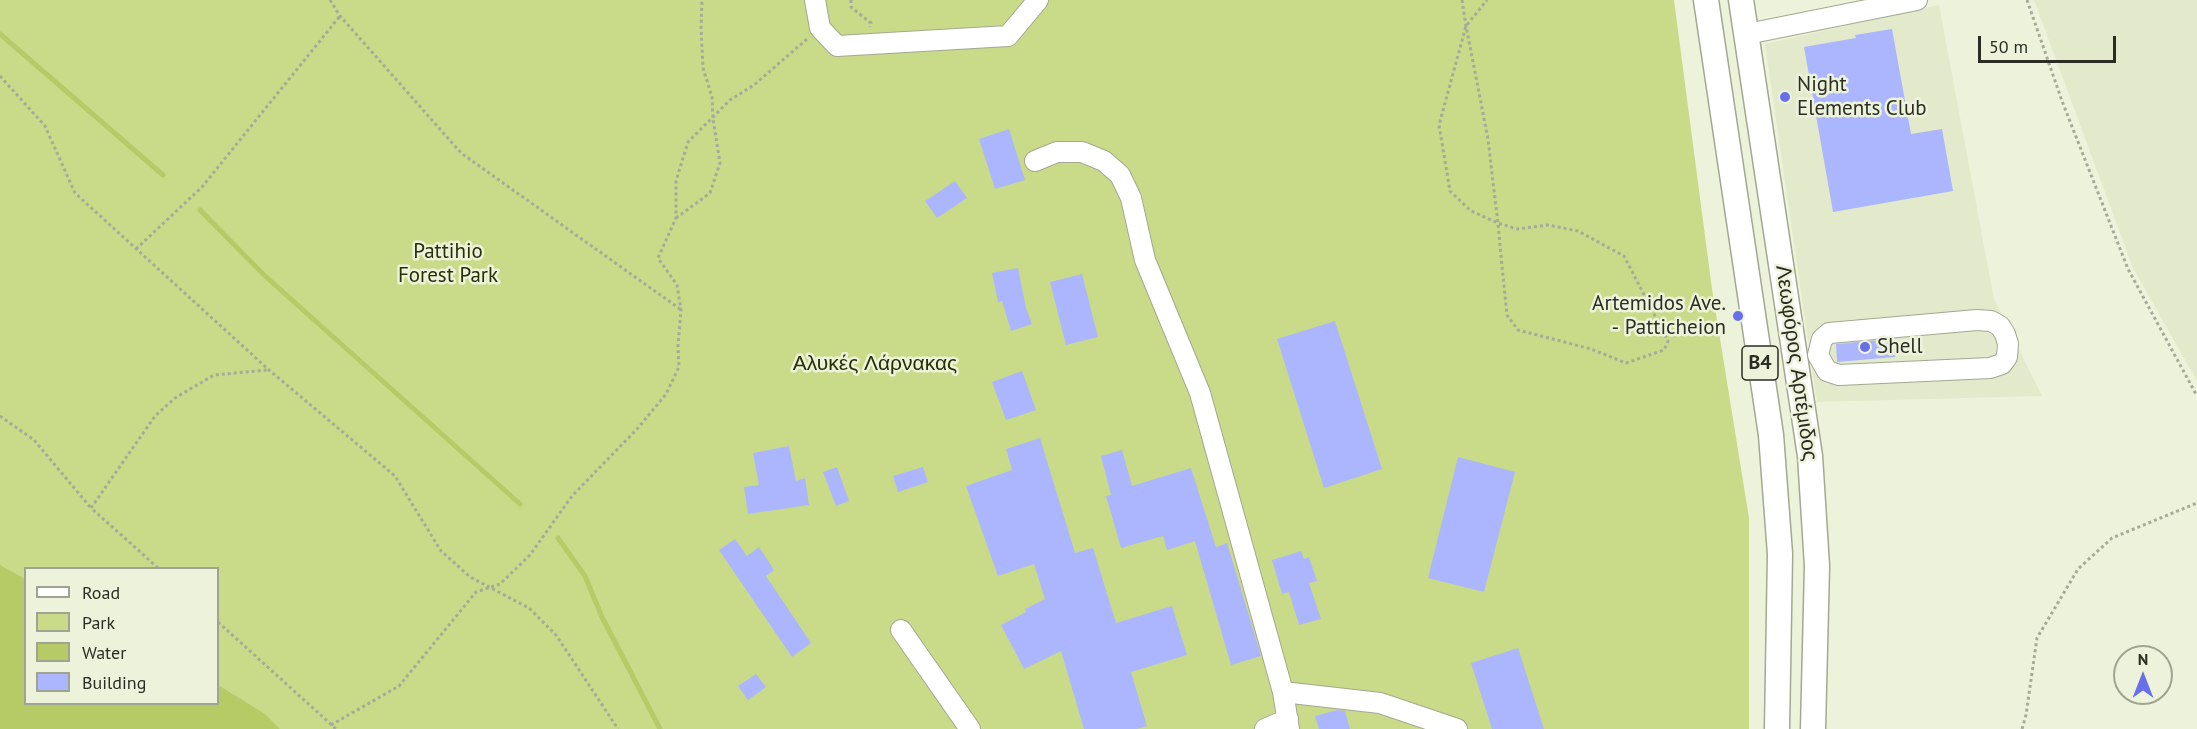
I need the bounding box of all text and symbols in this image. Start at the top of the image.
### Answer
scale bar [1981,24,2119,62]
text: 50 m [1989,35,2028,58]
place label: Night Elements Club [1797,72,1927,122]
marker: Night Elements Club [1778,90,1792,104]
park label: Pattihio Forest Park [398,239,498,289]
street label: Λεωφόρος Αρτέμιδος [1770,263,1822,463]
place label: Artemidos Ave. - Patticheion [1592,291,1726,341]
marker: Artemidos Ave. - Patticheion [1731,309,1745,323]
place label: Shell [1877,334,1923,360]
marker: Shell [1858,340,1872,354]
road number: B4 [1742,346,1778,380]
park label: Αλυκές Λάρνακας [793,351,957,377]
legend [24,567,219,705]
text: Road [82,581,120,604]
text: Park [82,611,115,634]
text: Water [82,641,126,664]
north arrow [2113,645,2173,705]
text: N [2138,649,2148,669]
text: Building [82,671,146,694]

